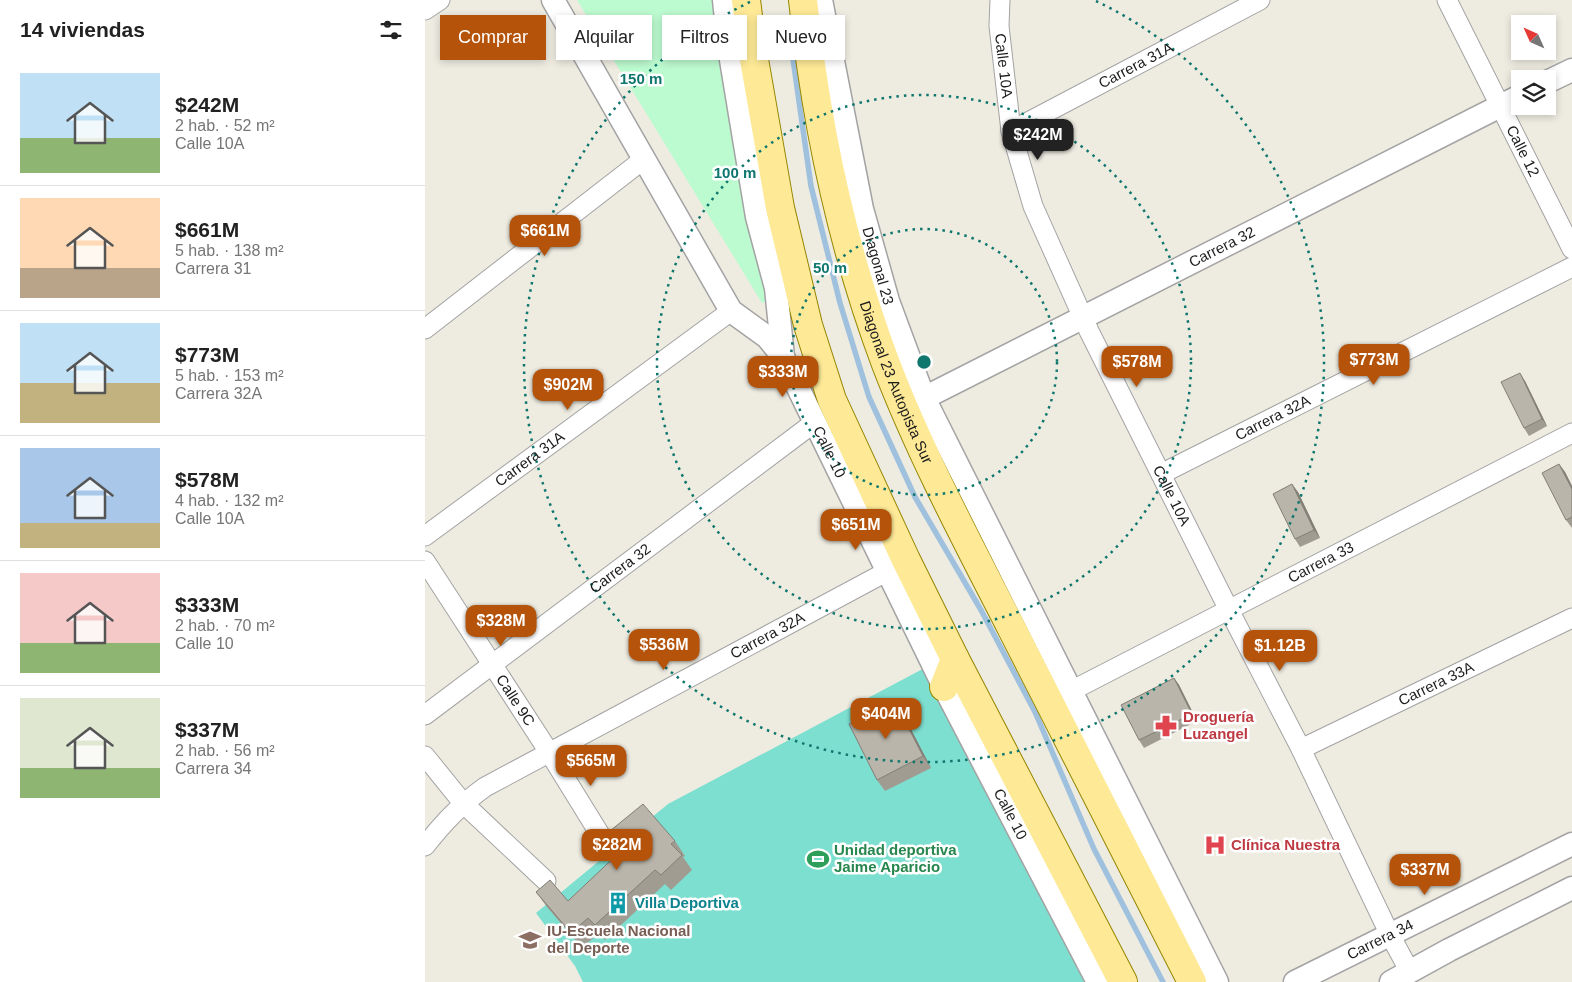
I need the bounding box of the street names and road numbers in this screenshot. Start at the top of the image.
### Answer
street label: Calle 10A [992,32,1016,99]
street label: Carrera 31A [1095,38,1176,91]
street label: Calle 12 [1503,122,1543,179]
street label: Carrera 32 [1186,223,1258,270]
street label: Diagonal 23 [859,225,898,307]
street label: Diagonal 23 Autopista Sur [857,299,937,466]
street label: Carrera 32A [1232,391,1313,443]
street label: Calle 10 [810,423,849,480]
street label: Carrera 31A [491,428,567,490]
street label: Calle 10A [1150,462,1194,528]
street label: Carrera 33 [1285,538,1356,586]
street label: Carrera 32 [586,540,654,596]
street label: Carrera 32A [727,608,807,662]
street label: Carrera 33A [1395,658,1476,709]
street label: Calle 9C [493,671,539,729]
street label: Calle 10 [991,786,1031,842]
street label: Carrera 34 [1344,916,1416,963]

